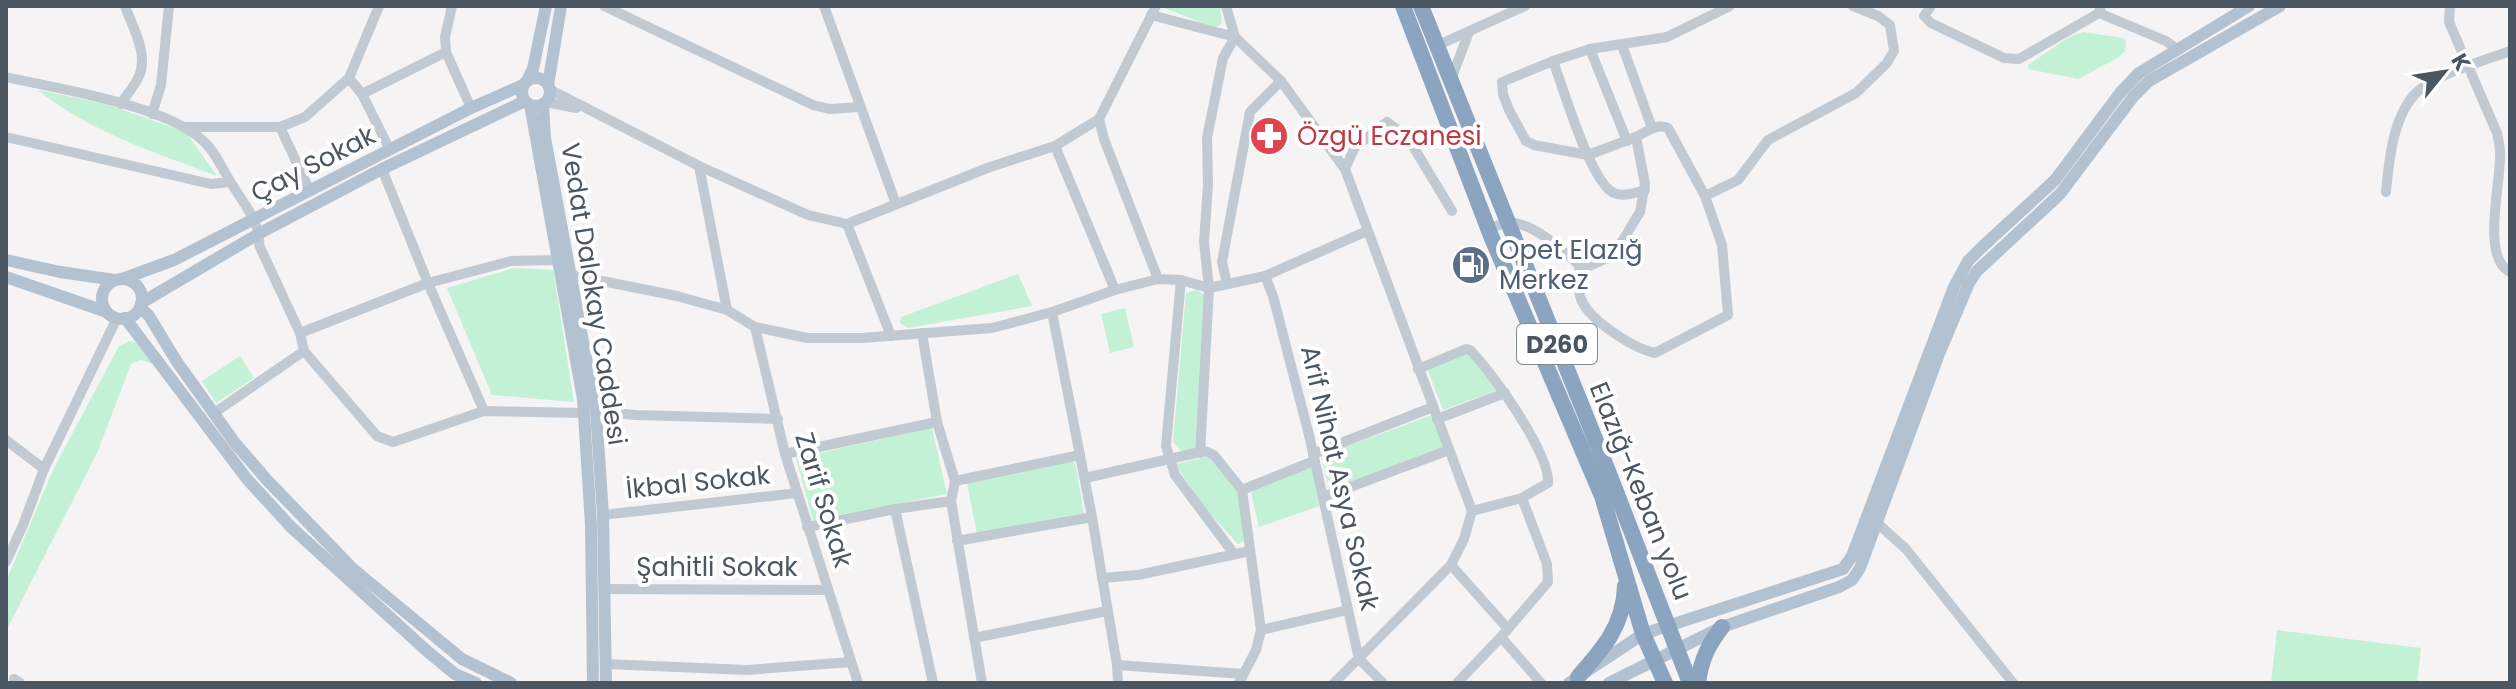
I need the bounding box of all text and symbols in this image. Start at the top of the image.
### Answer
north arrow [2404,32,2484,112]
text: K [2444,48,2478,77]
pharmacy icon: Özgü Eczanesi [1248,115,1290,157]
street label: Çay Sokak [244,117,382,211]
place label: Özgü Eczanesi [1297,118,1482,154]
street label: Vedat Dalokay Caddesi [552,140,636,448]
place label: Opet Elazığ Merkez [1499,232,1643,298]
fuel station icon: Opet Elazığ Merkez [1450,244,1492,286]
road number: D260 [1517,324,1597,364]
street label: Arif Nihat Asya Sokak [1292,342,1388,615]
street label: Elazığ-Keban yolu [1581,377,1701,605]
street label: Zarif Sokak [786,428,862,573]
street label: İkbal Sokak [624,456,772,507]
street label: Şahitli Sokak [636,549,798,585]

